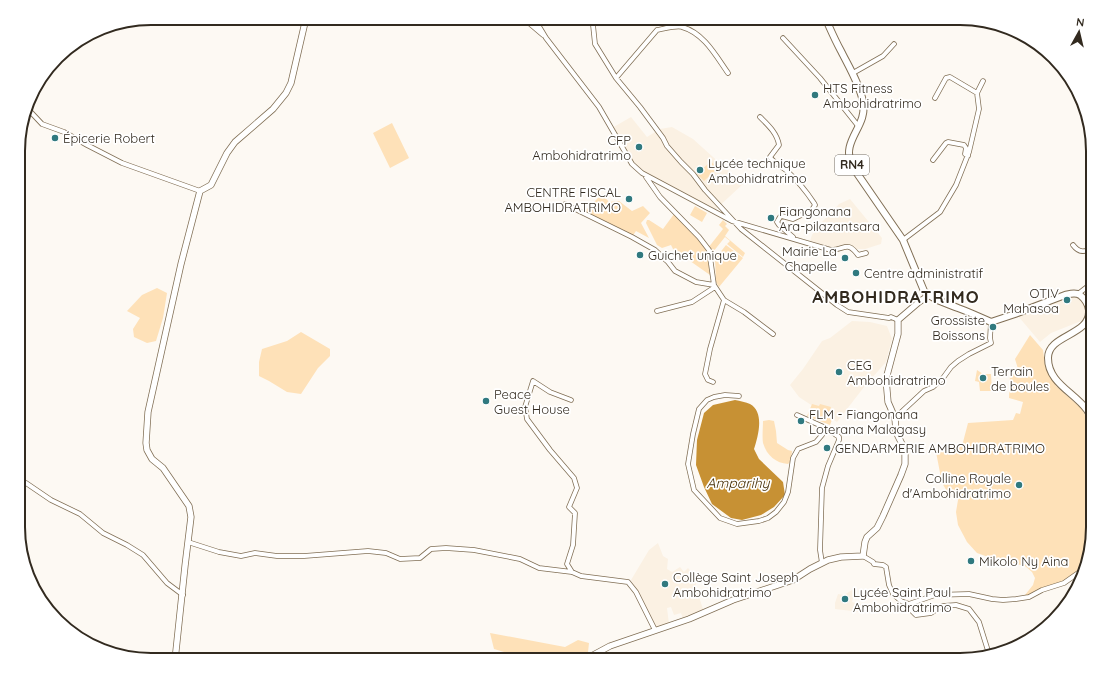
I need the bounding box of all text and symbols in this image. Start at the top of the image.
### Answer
north arrow [1059,12,1099,52]
text: N [1075,15,1085,30]
place label: HTS Fitness Ambohidratrimo [823,80,922,111]
marker: HTS Fitness Ambohidratrimo [810,90,820,100]
place label: Épicerie Robert [63,130,155,146]
place label: CFP Ambohidratrimo [532,132,631,163]
marker: Épicerie Robert [50,133,60,143]
marker: CFP Ambohidratrimo [634,142,644,152]
place label: Lycée technique Ambohidratrimo [708,155,807,186]
road number: RN4 [835,155,869,175]
marker: Lycée technique Ambohidratrimo [695,165,705,175]
place label: CENTRE FISCAL AMBOHIDRATRIMO [504,184,621,215]
marker: CENTRE FISCAL AMBOHIDRATRIMO [624,194,634,204]
place label: Fiangonana Ara-pilazantsara [779,203,880,234]
marker: Fiangonana Ara-pilazantsara [766,213,776,223]
place label: Mairie La Chapelle [782,243,837,274]
place label: Guichet unique [648,247,737,263]
marker: Guichet unique [635,250,645,260]
marker: Mairie La Chapelle [840,253,850,263]
place label: Centre administratif [864,265,983,281]
marker: Centre administratif [851,268,861,278]
place label: OTIV Mahasoa [1003,285,1059,316]
district label: AMBOHIDRATRIMO [812,286,980,307]
marker: OTIV Mahasoa [1062,295,1072,305]
place label: Grossiste Boissons [931,312,985,343]
marker: Grossiste Boissons [988,322,998,332]
place label: CEG Ambohidratrimo [847,357,946,388]
place label: Terrain de boules [991,363,1049,394]
marker: CEG Ambohidratrimo [834,367,844,377]
marker: Terrain de boules [978,373,988,383]
place label: Peace Guest House [494,386,570,417]
marker: Peace Guest House [481,396,491,406]
place label: FLM - Fiangonana Loterana Malagasy [809,406,926,437]
marker: FLM - Fiangonana Loterana Malagasy [796,416,806,426]
place label: GENDARMERIE AMBOHIDRATRIMO [835,440,1045,456]
marker: GENDARMERIE AMBOHIDRATRIMO [822,443,832,453]
place label: Colline Royale d'Ambohidratrimo [902,470,1011,501]
water label: Amparihy [706,474,771,492]
marker: Colline Royale d'Ambohidratrimo [1014,480,1024,490]
place label: Mikolo Ny Aina [979,553,1068,569]
marker: Mikolo Ny Aina [966,556,976,566]
place label: Collège Saint Joseph Ambohidratrimo [673,569,799,600]
marker: Collège Saint Joseph Ambohidratrimo [660,579,670,589]
place label: Lycée Saint Paul Ambohidratrimo [853,584,952,615]
marker: Lycée Saint Paul Ambohidratrimo [840,594,850,604]

